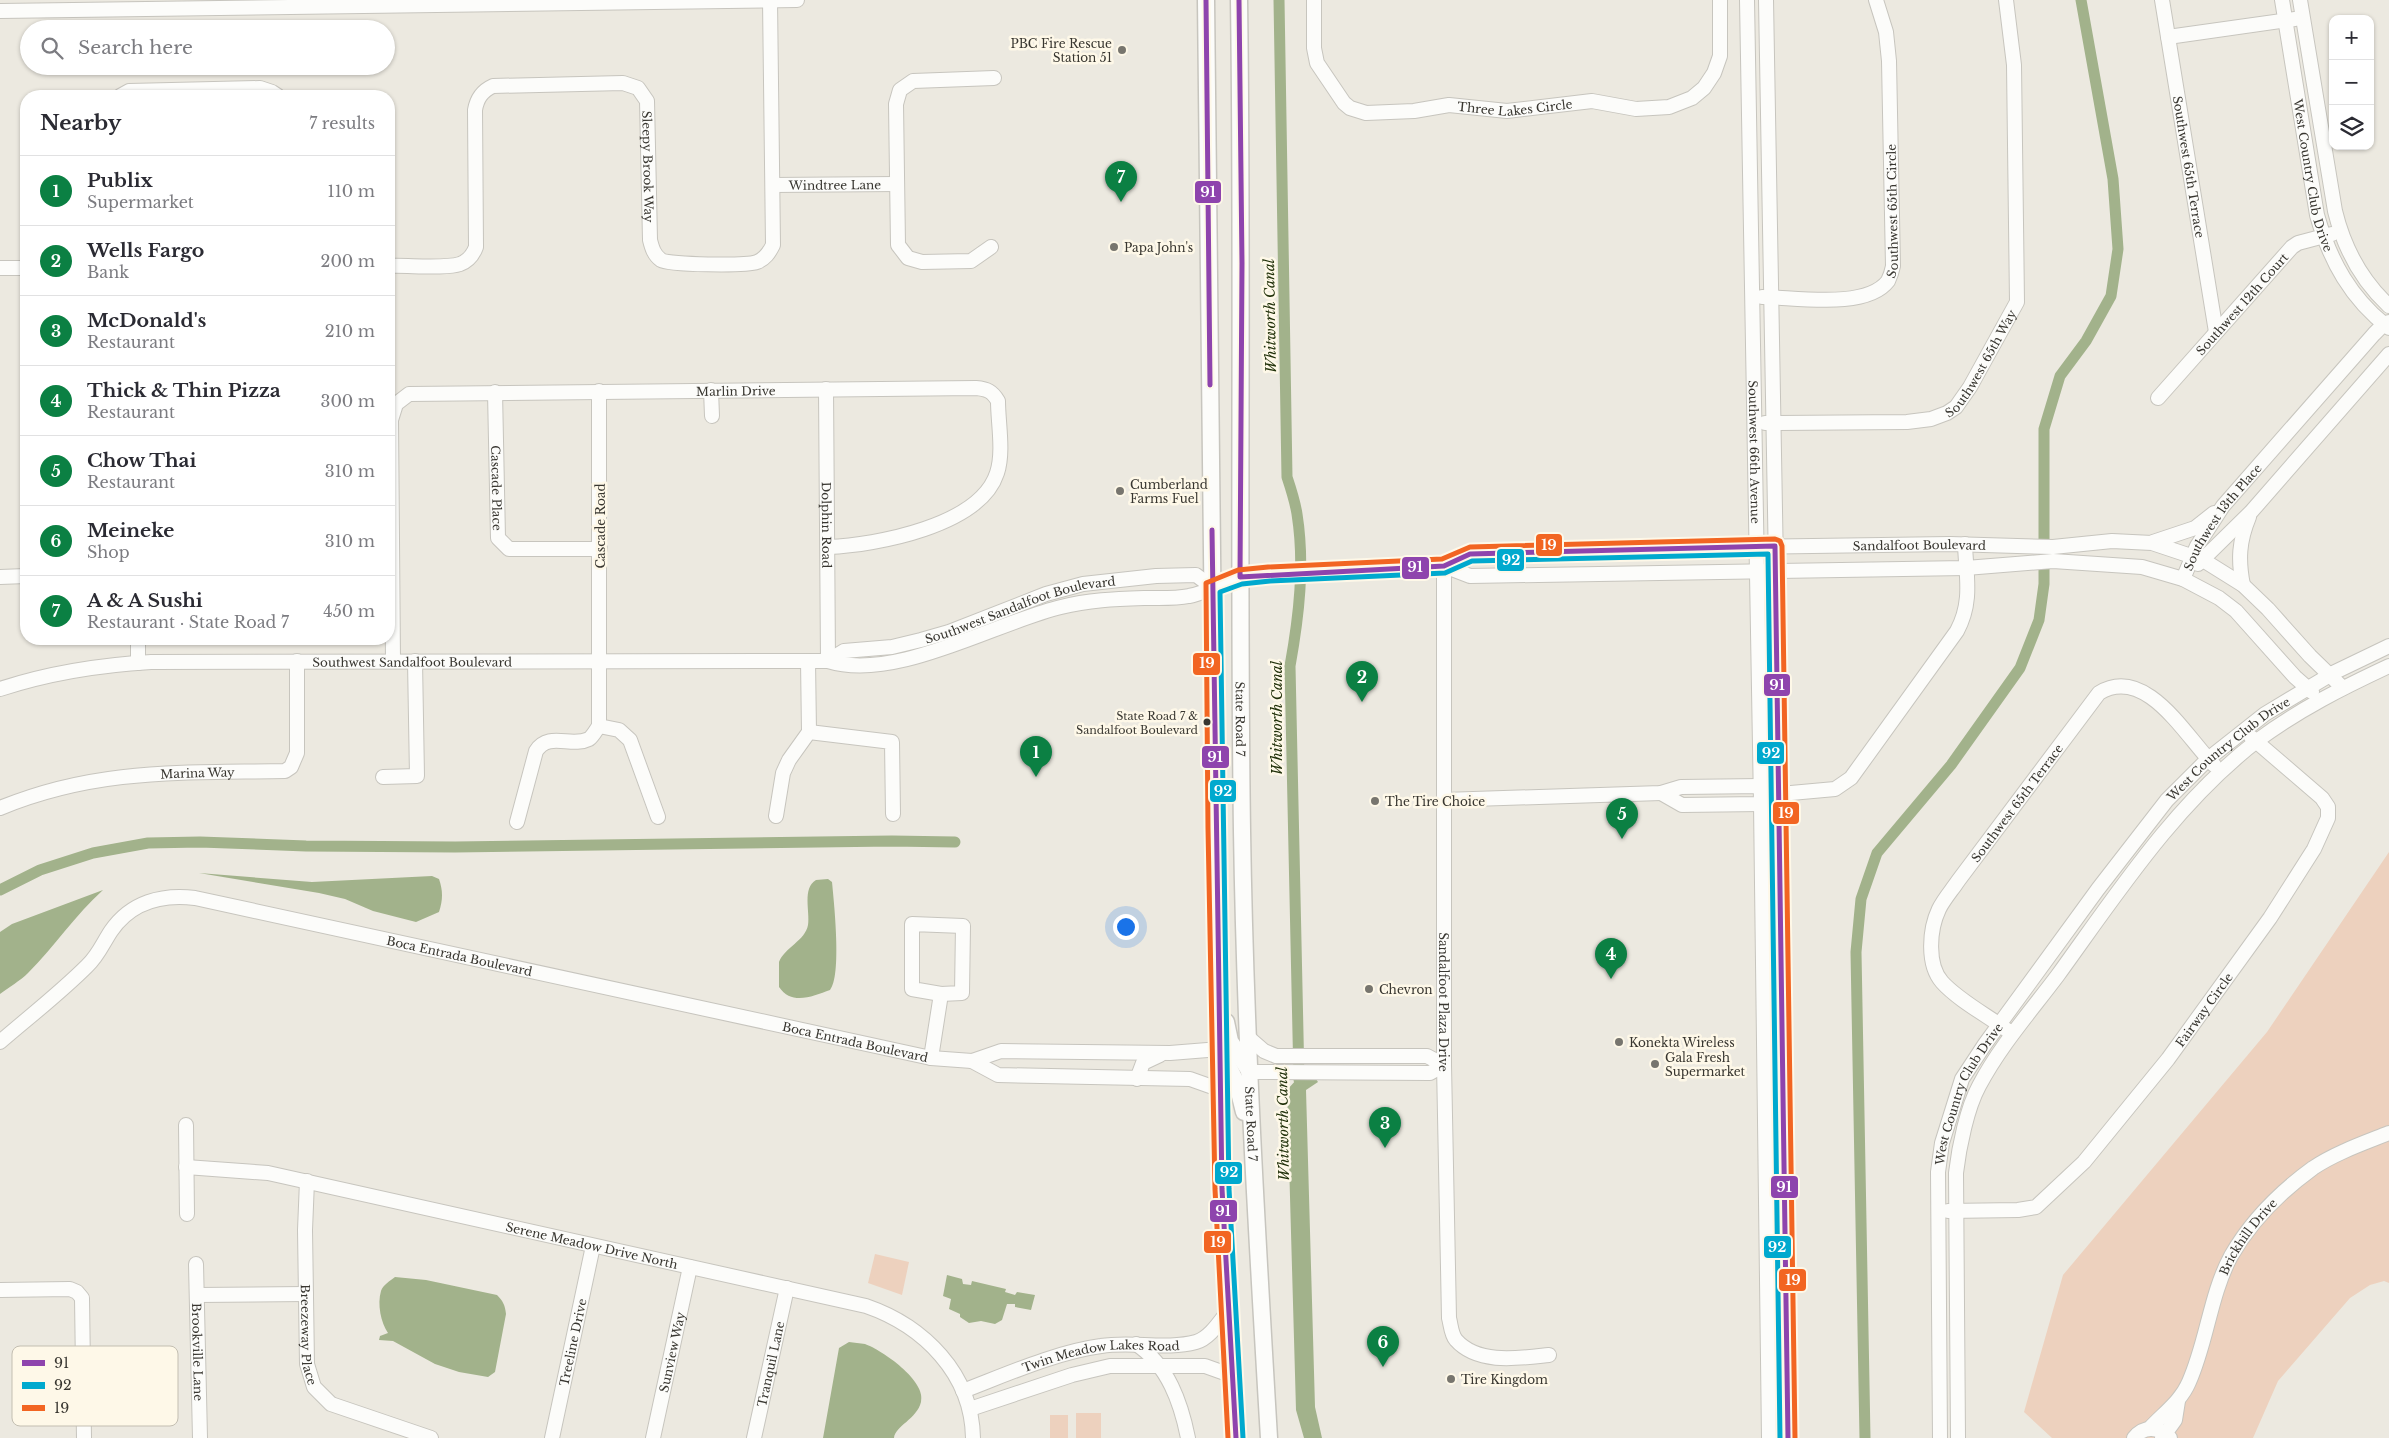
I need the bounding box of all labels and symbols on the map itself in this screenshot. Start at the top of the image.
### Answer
place label: PBC Fire Rescue Station 51 [1010,36,1112,65]
marker: PBC Fire Rescue Station 51 [1116,44,1128,56]
street label: Southwest 65th Terrace [2170,95,2208,239]
street label: Three Lakes Circle [1457,96,1573,118]
street label: West Country Club Drive [2291,97,2337,254]
street label: Sleepy Brook Way [640,110,657,223]
street label: Southwest 65th Circle [1883,144,1901,280]
pin: 7 [1105,161,1137,202]
street label: Windtree Lane [788,177,881,192]
line badge: 91 [1194,180,1222,204]
text: 91 [1200,183,1216,201]
place label: Papa John's [1124,240,1193,255]
marker: Papa John's [1108,241,1120,253]
street label: Southwest 12th Court [2192,249,2291,358]
water label: Whitworth Canal [1260,258,1280,373]
street label: Southwest 65th Way [1942,306,2019,420]
street label: Southwest 66th Avenue [1746,380,1764,524]
street label: Marlin Drive [696,383,776,398]
street label: Cascade Place [489,445,505,531]
street label: Southwest 13th Place [2180,460,2265,573]
place label: Cumberland Farms Fuel [1130,477,1208,506]
street label: Dolphin Road [819,482,835,568]
street label: Cascade Road [593,483,608,569]
marker: Cumberland Farms Fuel [1114,485,1126,497]
line badge: 19 [1535,533,1563,557]
text: 19 [1541,536,1557,554]
street label: Sandalfoot Boulevard [1853,536,1986,553]
line badge: 92 [1496,548,1525,572]
text: 92 [1502,551,1520,569]
line badge: 91 [1401,556,1430,580]
text: 91 [1407,558,1423,576]
street label: Southwest Sandalfoot Boulevard [923,573,1116,646]
line badge: 19 [1192,652,1221,676]
street label: Southwest Sandalfoot Boulevard [312,654,512,669]
text: 19 [1199,654,1215,672]
water label: Whitworth Canal [1268,660,1286,775]
pin: 2 [1346,661,1378,702]
line badge: 91 [1763,673,1791,697]
text: 91 [1769,676,1785,694]
street label: State Road 7 [1233,681,1249,758]
street label: West Country Club Drive [2163,693,2293,804]
place label: State Road 7 & Sandalfoot Boulevard [1076,709,1199,737]
marker: State Road 7 & Sandalfoot Boulevard [1202,717,1212,727]
pin: 1 [1020,736,1052,777]
line badge: 92 [1756,741,1785,765]
street label: Southwest 65th Terrace [1967,741,2066,865]
text: 92 [1762,744,1780,762]
line badge: 91 [1201,745,1230,769]
text: 91 [1207,748,1223,766]
street label: Marina Way [160,764,235,781]
line badge: 92 [1209,779,1237,803]
text: 92 [1214,782,1232,800]
place label: The Tire Choice [1385,794,1485,809]
marker: The Tire Choice [1369,795,1381,807]
pin: 5 [1606,798,1638,839]
line badge: 19 [1772,801,1800,825]
text: 19 [1778,804,1794,822]
your location [1113,914,1139,940]
street label: Boca Entrada Boulevard [385,932,534,979]
street label: Sandalfoot Plaza Drive [1437,932,1452,1072]
pin: 4 [1595,938,1627,979]
street label: Fairway Circle [2172,969,2236,1050]
place label: Chevron [1379,982,1433,997]
marker: Chevron [1363,983,1375,995]
street label: Boca Entrada Boulevard [781,1018,930,1065]
street label: West Country Club Drive [1931,1020,2006,1167]
place label: Konekta Wireless [1629,1035,1735,1050]
marker: Konekta Wireless [1613,1036,1625,1048]
place label: Gala Fresh Supermarket [1665,1050,1746,1079]
marker: Gala Fresh Supermarket [1649,1058,1661,1070]
water label: Whitworth Canal [1273,1066,1293,1181]
street label: State Road 7 [1242,1086,1261,1163]
pin: 3 [1369,1107,1401,1148]
line badge: 92 [1214,1161,1243,1185]
text: 92 [1220,1163,1238,1181]
line badge: 91 [1770,1175,1799,1199]
text: 91 [1776,1178,1792,1196]
street label: Brickhill Drive [2216,1195,2280,1277]
line badge: 91 [1209,1199,1238,1223]
text: 91 [1215,1202,1231,1220]
street label: Serene Meadow Drive North [504,1219,679,1271]
line badge: 19 [1203,1230,1232,1254]
text: 19 [1210,1233,1226,1251]
line badge: 92 [1763,1235,1792,1259]
text: 92 [1768,1238,1786,1256]
line badge: 19 [1778,1268,1807,1292]
text: 19 [1785,1271,1801,1289]
street label: Breezeway Place [298,1284,321,1387]
street label: Treeline Drive [556,1297,589,1387]
street label: Brookville Lane [189,1303,207,1401]
street label: Sunview Way [656,1310,688,1394]
street label: Tranquil Lane [754,1319,787,1408]
pin: 6 [1367,1326,1399,1367]
street label: Twin Meadow Lakes Road [1020,1337,1180,1375]
legend [12,1346,178,1426]
text: 91 [54,1354,69,1372]
place label: Tire Kingdom [1461,1372,1548,1387]
marker: Tire Kingdom [1445,1373,1457,1385]
text: 92 [54,1376,72,1394]
text: 19 [54,1399,69,1417]

